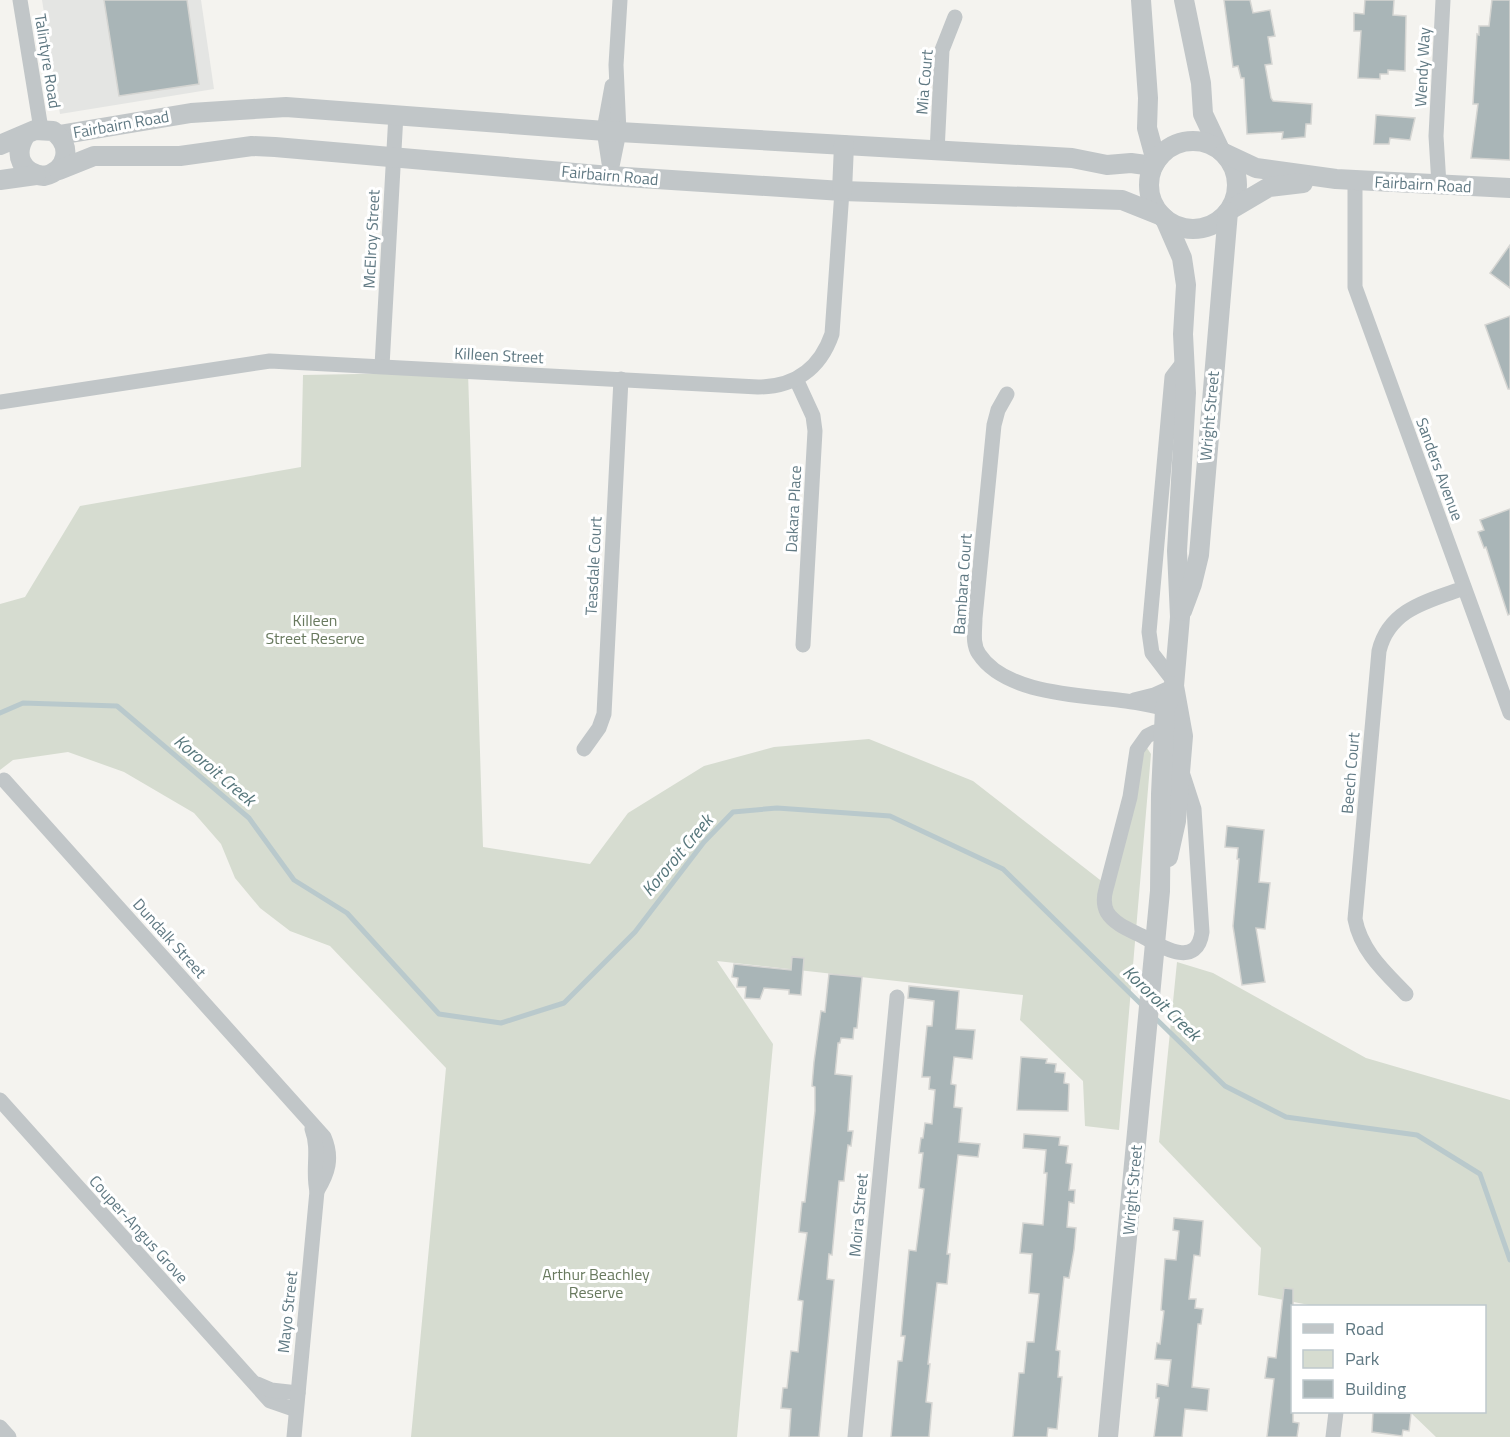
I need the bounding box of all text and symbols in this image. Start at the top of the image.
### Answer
street label: Talintyre Road [29,12,67,110]
street label: Wendy Way [1408,26,1436,107]
street label: Mia Court [909,48,939,115]
street label: Fairbairn Road [71,104,171,144]
street label: Fairbairn Road [561,159,659,191]
street label: Fairbairn Road [1374,169,1472,199]
street label: McElroy Street [356,189,386,289]
street label: Killeen Street [454,341,545,369]
street label: Wright Street [1193,370,1225,462]
street label: Sanders Avenue [1410,414,1470,524]
street label: Dakara Place [779,465,807,553]
street label: Teasdale Court [578,516,608,616]
street label: Bambara Court [946,532,978,635]
park label: Killeen Street Reserve [265,608,365,650]
water label: Kororoit Creek [168,728,263,813]
street label: Beech Court [1334,731,1366,815]
water label: Kororoit Creek [635,807,720,902]
street label: Dundalk Street [128,893,213,983]
water label: Kororoit Creek [1117,959,1208,1049]
street label: Wright Street [1116,1144,1148,1236]
street label: Couper-Angus Grove [84,1169,194,1289]
street label: Moira Street [842,1172,874,1258]
park label: Arthur Beachley Reserve [542,1262,650,1304]
street label: Mayo Street [271,1270,303,1354]
legend [1291,1305,1486,1413]
text: Road [1345,1315,1384,1342]
text: Park [1345,1345,1380,1372]
text: Building [1345,1375,1406,1402]

